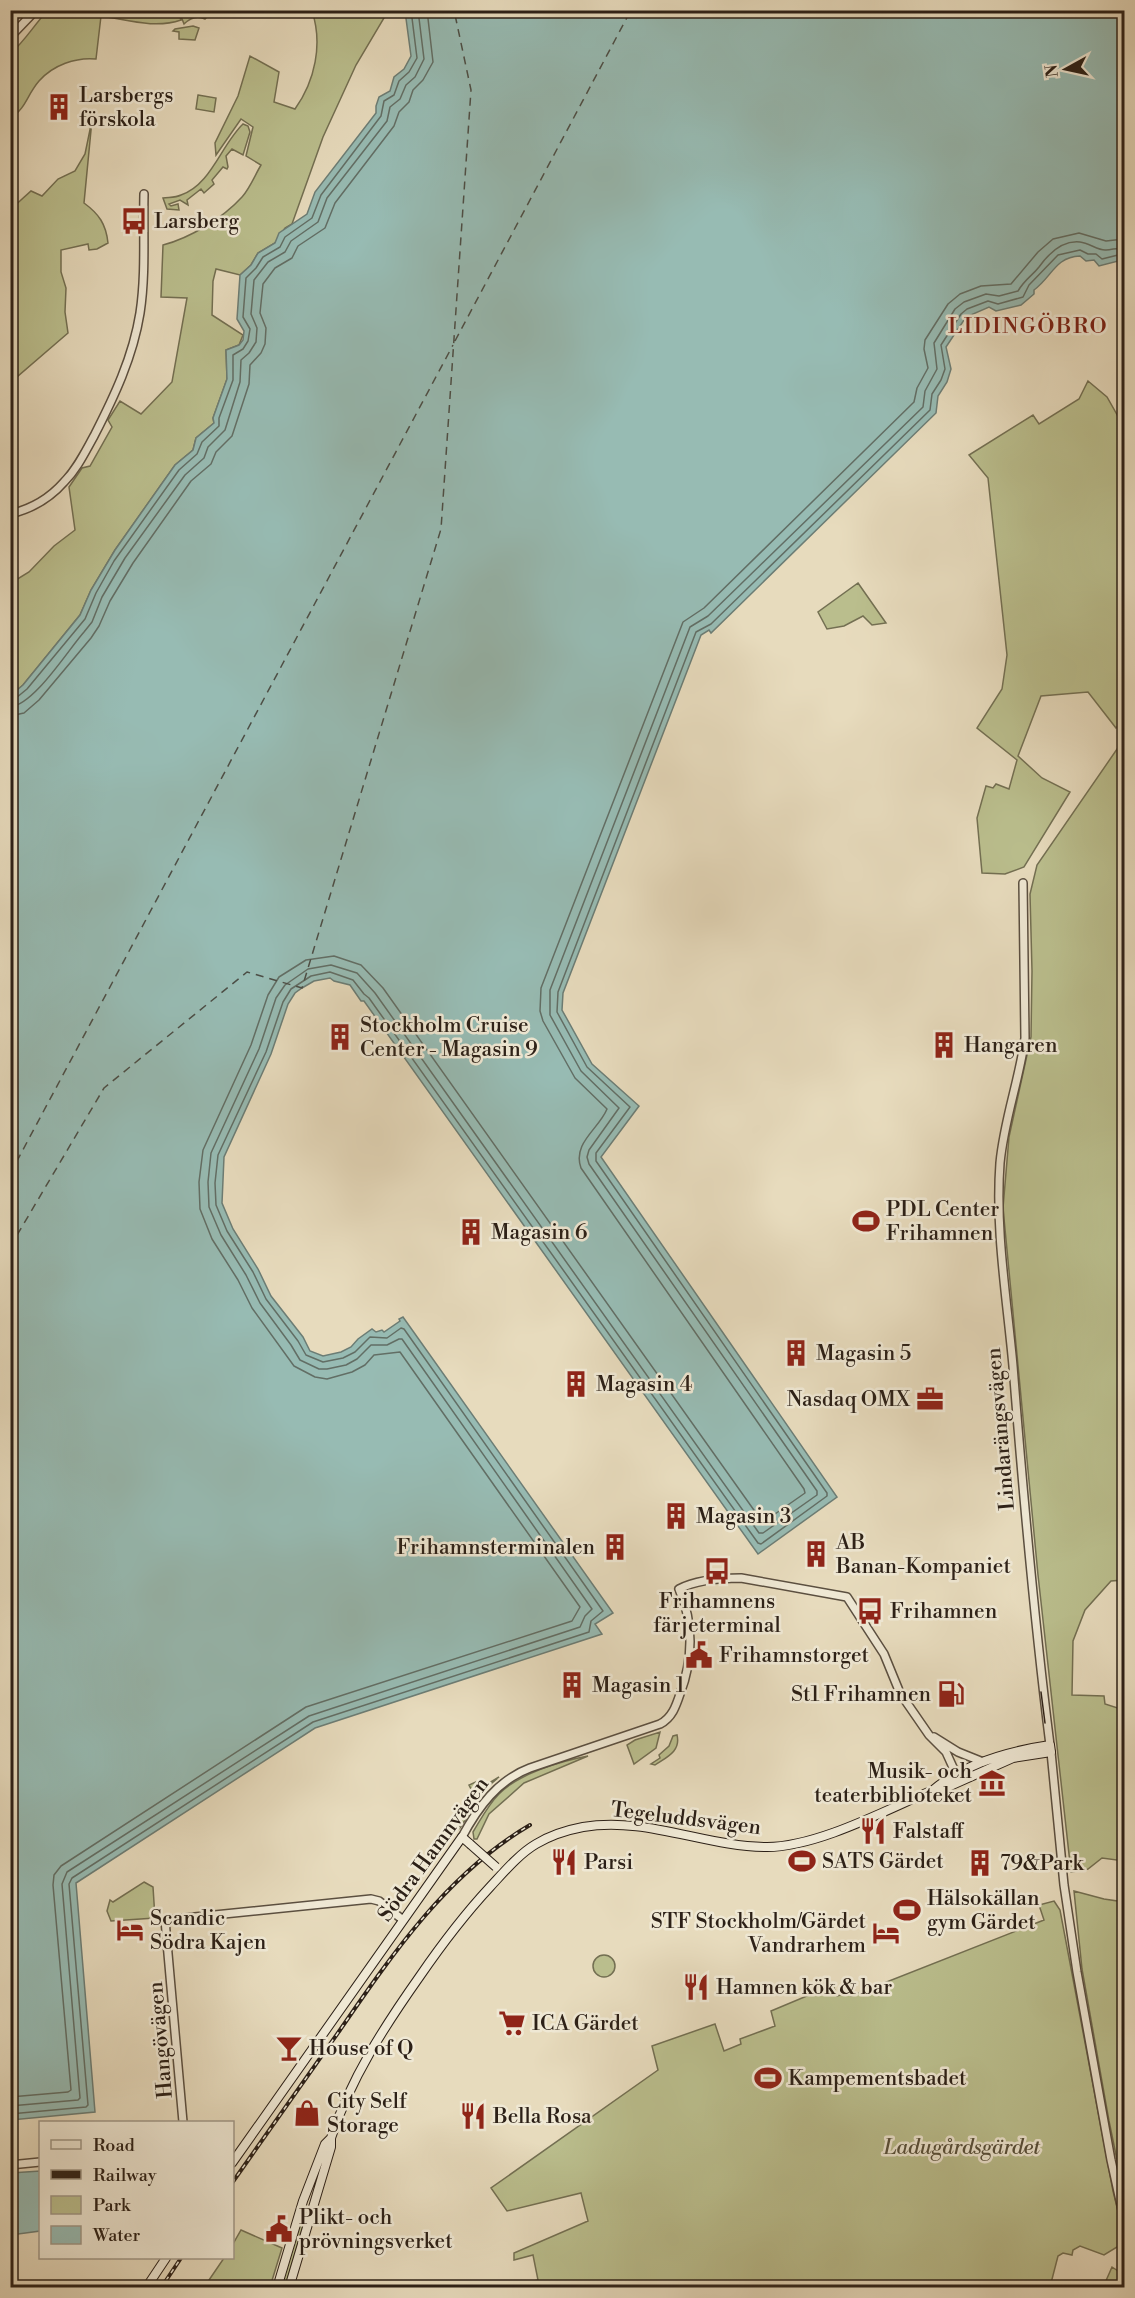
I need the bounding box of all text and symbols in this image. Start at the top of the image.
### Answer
north arrow [1036,39,1096,99]
text: N [1041,63,1063,79]
place label: Larsbergs förskola [79,83,173,133]
building icon: Larsbergs förskola [44,92,74,122]
bus stop icon: Larsberg [119,206,149,236]
place label: Larsberg [154,209,239,235]
district label: LIDINGÖBRO [948,312,1108,340]
place label: Stockholm Cruise Center - Magasin 9 [360,1013,538,1063]
building icon: Stockholm Cruise Center - Magasin 9 [325,1022,355,1052]
building icon: Hangaren [929,1030,959,1060]
place label: Hangaren [964,1033,1058,1059]
place label: PDL Center Frihamnen [886,1197,999,1247]
sports icon: PDL Center Frihamnen [851,1206,881,1236]
building icon: Magasin 6 [456,1217,486,1247]
place label: Magasin 6 [491,1220,588,1246]
building icon: Magasin 5 [781,1338,811,1368]
place label: Magasin 5 [816,1341,911,1367]
street label: Lindarängsvägen [981,1346,1021,1511]
building icon: Magasin 4 [561,1369,591,1399]
place label: Magasin 4 [596,1372,692,1398]
office icon: Nasdaq OMX [915,1384,945,1414]
place label: Nasdaq OMX [787,1387,911,1413]
building icon: Magasin 3 [661,1501,691,1531]
place label: Magasin 3 [696,1504,791,1530]
place label: AB Banan-Kompaniet [835,1530,1011,1580]
building icon: Frihamnsterminalen [600,1532,630,1562]
place label: Frihamnsterminalen [396,1535,595,1561]
building icon: AB Banan-Kompaniet [801,1539,831,1569]
bus stop icon: Frihamnens färjeterminal [702,1556,732,1586]
place label: Frihamnens färjeterminal [653,1589,781,1639]
bus stop icon: Frihamnen [855,1596,885,1626]
place label: Frihamnen [890,1599,998,1625]
public building icon: Frihamnstorget [684,1640,714,1670]
place label: Frihamnstorget [719,1643,870,1669]
building icon: Magasin 1 [557,1670,587,1700]
place label: Magasin 1 [592,1673,685,1699]
fuel station icon: St1 Frihamnen [936,1679,966,1709]
place label: St1 Frihamnen [791,1682,931,1708]
place label: Musik- och teaterbiblioteket [814,1759,973,1809]
museum icon: Musik- och teaterbiblioteket [977,1768,1007,1798]
street label: Södra Hamnvägen [373,1772,495,1927]
street label: Tegeluddsvägen [609,1797,763,1841]
restaurant icon: Falstaff [858,1816,888,1846]
place label: Falstaff [893,1819,965,1845]
sports icon: SATS Gärdet [787,1846,817,1876]
restaurant icon: Parsi [549,1847,579,1877]
building icon: 79&Park [965,1848,995,1878]
place label: SATS Gärdet [822,1849,944,1875]
place label: Parsi [584,1850,633,1876]
place label: 79&Park [1000,1851,1084,1877]
place label: Hälsokällan gym Gärdet [927,1886,1040,1936]
sports icon: Hälsokällan gym Gärdet [892,1895,922,1925]
place label: Scandic Södra Kajen [150,1906,267,1956]
place label: STF Stockholm/Gärdet Vandrarhem [651,1909,867,1959]
hotel icon: Scandic Södra Kajen [115,1915,145,1945]
hotel icon: STF Stockholm/Gärdet Vandrarhem [871,1918,901,1948]
restaurant icon: Hamnen kök & bar [681,1972,711,2002]
place label: Hamnen kök & bar [716,1975,892,2001]
street label: Hangövägen [143,1980,179,2099]
supermarket icon: ICA Gärdet [497,2008,527,2038]
place label: ICA Gärdet [532,2011,639,2037]
bar icon: House of Q [274,2033,304,2063]
place label: House of Q [309,2036,414,2062]
sports icon: Kampementsbadet [753,2063,783,2093]
place label: Kampementsbadet [788,2066,967,2092]
place label: City Self Storage [327,2089,408,2139]
shop icon: City Self Storage [292,2098,322,2128]
restaurant icon: Bella Rosa [458,2101,488,2131]
place label: Bella Rosa [492,2104,592,2130]
legend [39,2121,234,2259]
text: Road [93,2134,136,2157]
park label: Ladugårdsgärdet [883,2135,1041,2161]
text: Railway [93,2164,157,2187]
text: Park [93,2194,132,2217]
place label: Plikt- och prövningsverket [299,2205,453,2255]
public building icon: Plikt- och prövningsverket [264,2214,294,2244]
text: Water [92,2224,141,2247]

